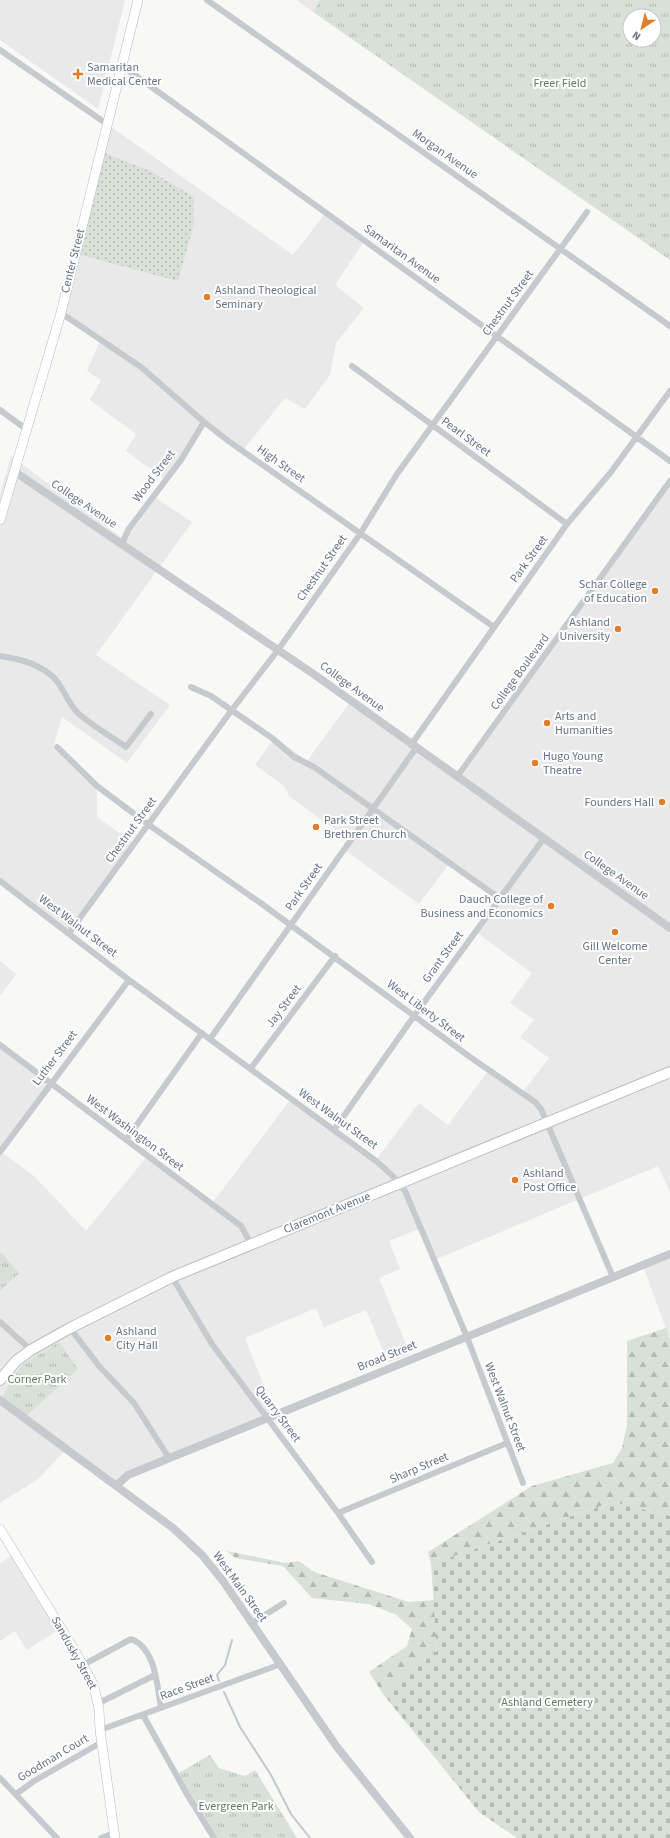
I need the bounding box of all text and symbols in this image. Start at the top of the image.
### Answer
north arrow [622,8,662,48]
text: N [629,28,644,44]
place label: Samaritan Medical Center [87,59,162,90]
marker: Samaritan Medical Center [72,68,84,80]
park label: Freer Field [534,75,586,92]
street label: Morgan Avenue [409,125,482,183]
street label: Samaritan Avenue [360,220,444,288]
street label: Center Street [57,227,89,295]
street label: Chestnut Street [478,267,538,339]
place label: Ashland Theological Seminary [215,282,317,313]
marker: Ashland Theological Seminary [202,292,212,302]
street label: Pearl Street [438,413,494,461]
street label: High Street [253,441,309,487]
street label: Wood Street [129,446,179,506]
street label: College Avenue [48,476,121,532]
street label: Chestnut Street [293,531,351,605]
street label: Park Street [506,532,552,586]
place label: Schar College of Education [579,576,647,607]
marker: Schar College of Education [650,586,660,596]
place label: Ashland University [559,614,610,645]
marker: Ashland University [613,624,623,634]
street label: College Boulevard [486,630,554,714]
street label: College Avenue [316,658,388,716]
place label: Arts and Humanities [555,708,613,739]
marker: Arts and Humanities [542,718,552,728]
place label: Hugo Young Theatre [543,748,603,779]
marker: Hugo Young Theatre [530,758,540,768]
street label: Chestnut Street [101,794,161,866]
place label: Founders Hall [584,794,654,811]
marker: Founders Hall [657,797,667,807]
place label: Park Street Brethren Church [324,812,406,843]
marker: Park Street Brethren Church [311,822,321,832]
street label: College Avenue [580,846,652,904]
street label: Park Street [281,860,327,914]
street label: West Walnut Street [35,891,121,961]
place label: Dauch College of Business and Economics [420,891,543,922]
marker: Dauch College of Business and Economics [546,901,556,911]
marker: Gill Welcome Center [610,927,620,937]
street label: Grant Street [418,928,468,986]
place label: Gill Welcome Center [583,938,648,969]
street label: West Liberty Street [383,976,469,1046]
street label: Jay Street [262,981,306,1031]
street label: Luther Street [29,1027,81,1089]
street label: West Walnut Street [295,1084,381,1154]
street label: West Washington Street [83,1091,187,1175]
place label: Ashland Post Office [523,1165,576,1196]
marker: Ashland Post Office [510,1175,520,1185]
street label: Claremont Avenue [281,1188,373,1238]
place label: Ashland City Hall [116,1323,158,1354]
marker: Ashland City Hall [103,1333,113,1343]
street label: Broad Street [355,1336,419,1376]
street label: West Walnut Street [480,1360,530,1454]
park label: Corner Park [7,1371,67,1388]
street label: Quarry Street [251,1382,305,1446]
street label: Sharp Street [387,1448,451,1488]
street label: West Main Street [209,1548,271,1626]
street label: Sandusky Street [47,1613,101,1693]
street label: Race Street [158,1669,216,1705]
park label: Ashland Cemetery [501,1694,593,1711]
street label: Goodman Court [14,1730,92,1786]
park label: Evergreen Park [198,1798,274,1815]

